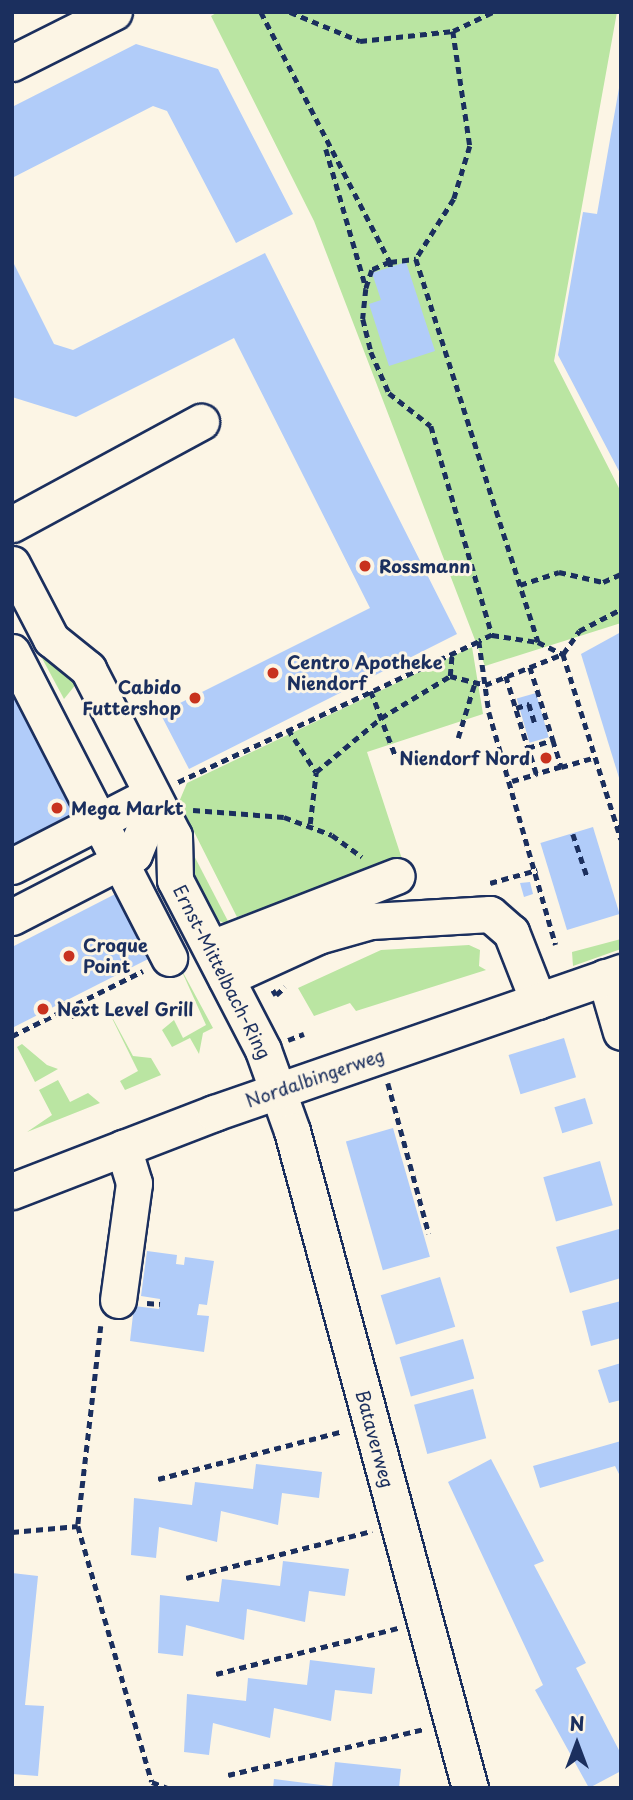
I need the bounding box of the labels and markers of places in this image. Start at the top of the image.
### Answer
place label: Rossmann [379,555,470,577]
marker: Rossmann [357,558,373,574]
place label: Centro Apotheke Niendorf [287,652,443,694]
marker: Centro Apotheke Niendorf [265,665,281,681]
place label: Cabido Futtershop [82,677,181,720]
marker: Cabido Futtershop [187,690,203,706]
place label: Niendorf Nord [400,747,530,769]
marker: Niendorf Nord [536,748,556,768]
place label: Mega Markt [71,797,184,819]
marker: Mega Markt [49,800,65,816]
place label: Croque Point [83,935,148,978]
marker: Croque Point [61,948,77,964]
place label: Next Level Grill [57,998,195,1020]
marker: Next Level Grill [35,1001,51,1017]

